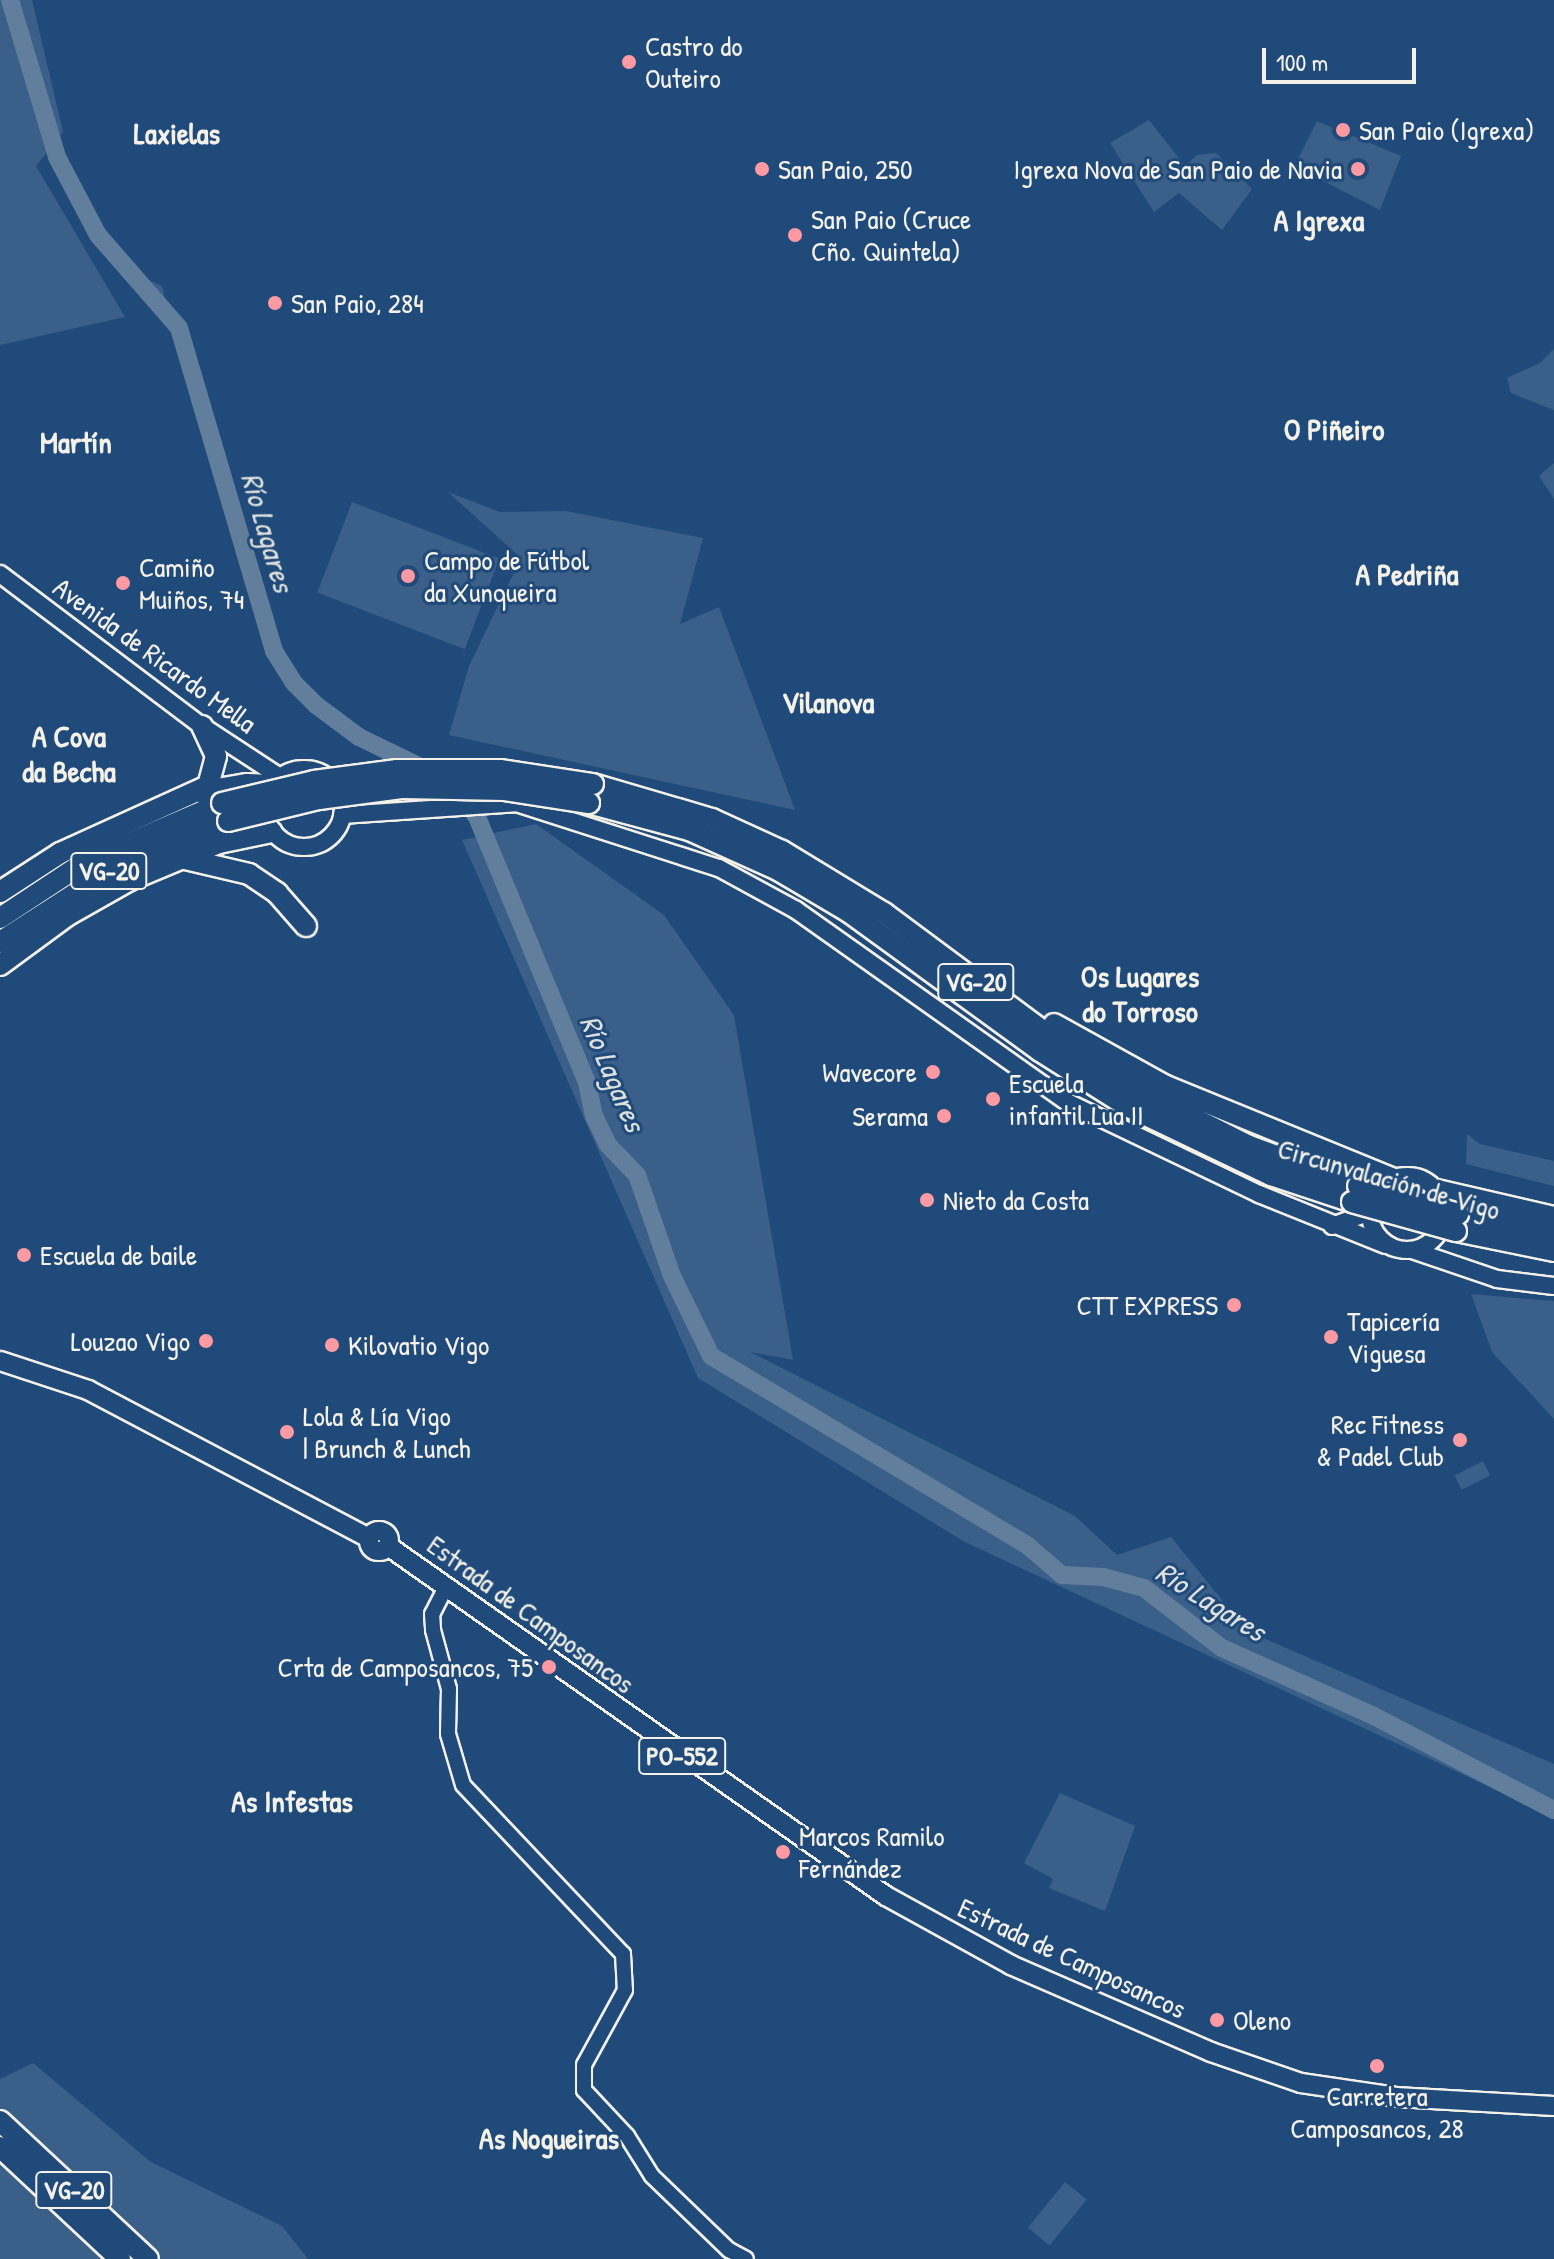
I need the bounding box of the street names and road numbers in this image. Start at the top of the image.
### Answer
street label: Avenida de Ricardo Mella [47,570,263,740]
road number: VG-20 [69,849,149,893]
road number: VG-20 [936,960,1016,1004]
street label: Circunvalación de Vigo [1274,1131,1504,1227]
street label: Estrada de Camposancos [421,1528,641,1700]
road number: PO-552 [638,1734,726,1778]
street label: Estrada de Camposancos [953,1891,1191,2025]
road number: VG-20 [34,2168,114,2212]

